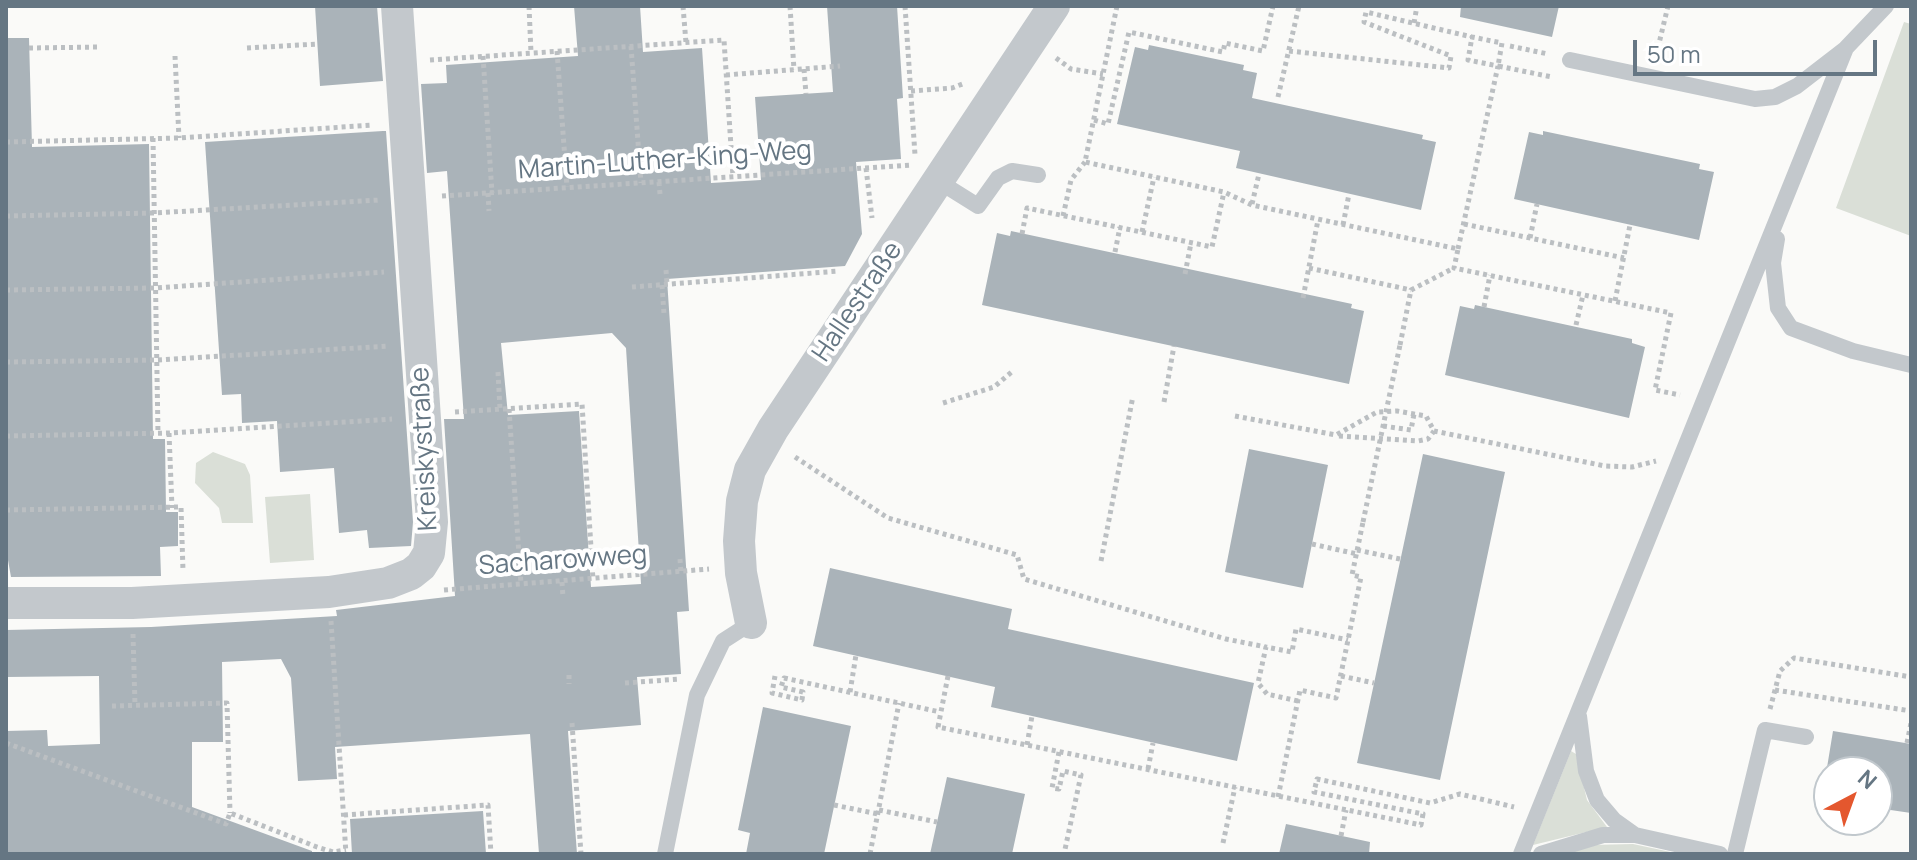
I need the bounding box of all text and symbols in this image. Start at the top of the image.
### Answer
scale bar [1637,24,1881,74]
text: 50 m [1647,37,1701,70]
street label: Martin-Luther-King-Weg [517,135,813,187]
street label: Hallestraße [807,236,909,368]
street label: Kreiskystraße [405,366,445,532]
street label: Sacharowweg [478,540,648,582]
north arrow [1813,756,1893,836]
text: N [1852,763,1883,796]

